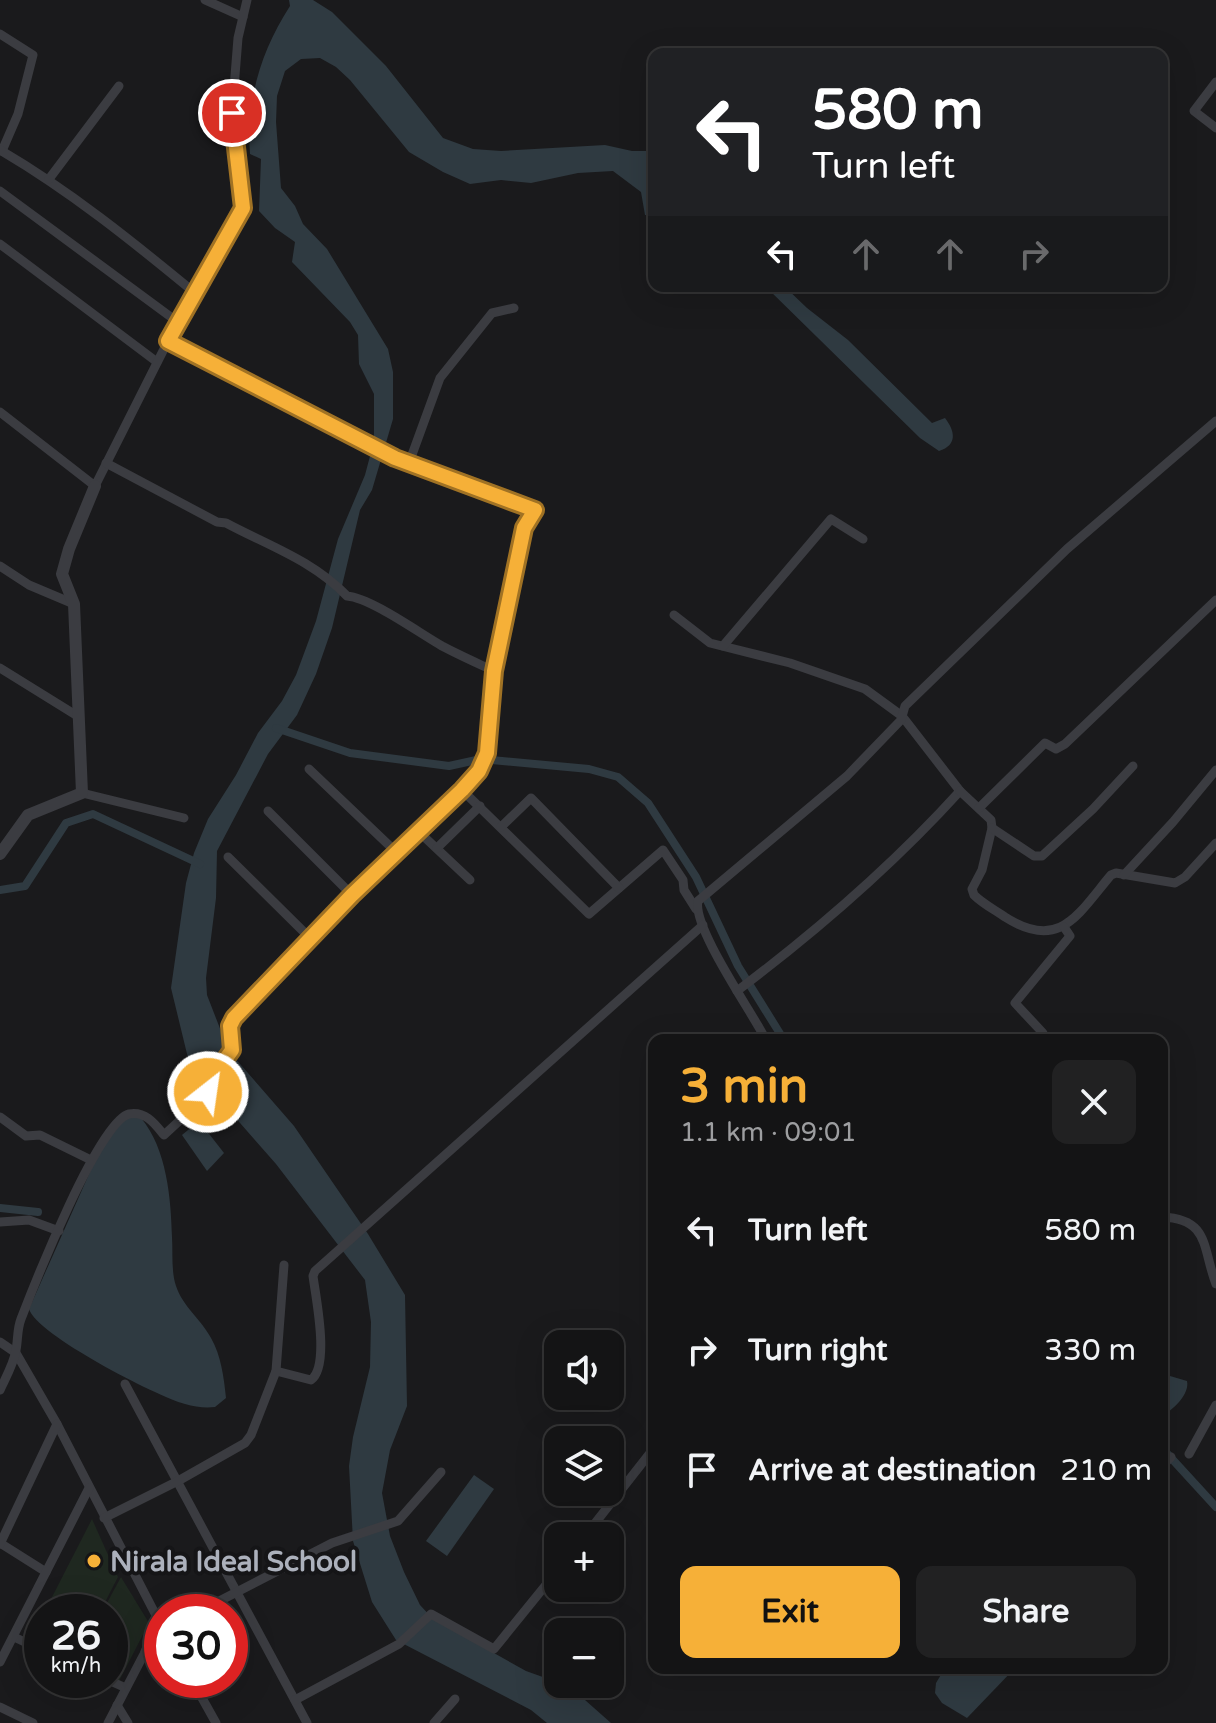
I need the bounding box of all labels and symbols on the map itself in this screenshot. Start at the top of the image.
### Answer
pin [198,79,266,147]
position arrow [166,1050,250,1134]
place label: Nirala Ideal School [110,1545,357,1579]
marker: Nirala Ideal School [85,1552,103,1570]
speed limit sign: 30 [144,1594,248,1698]

